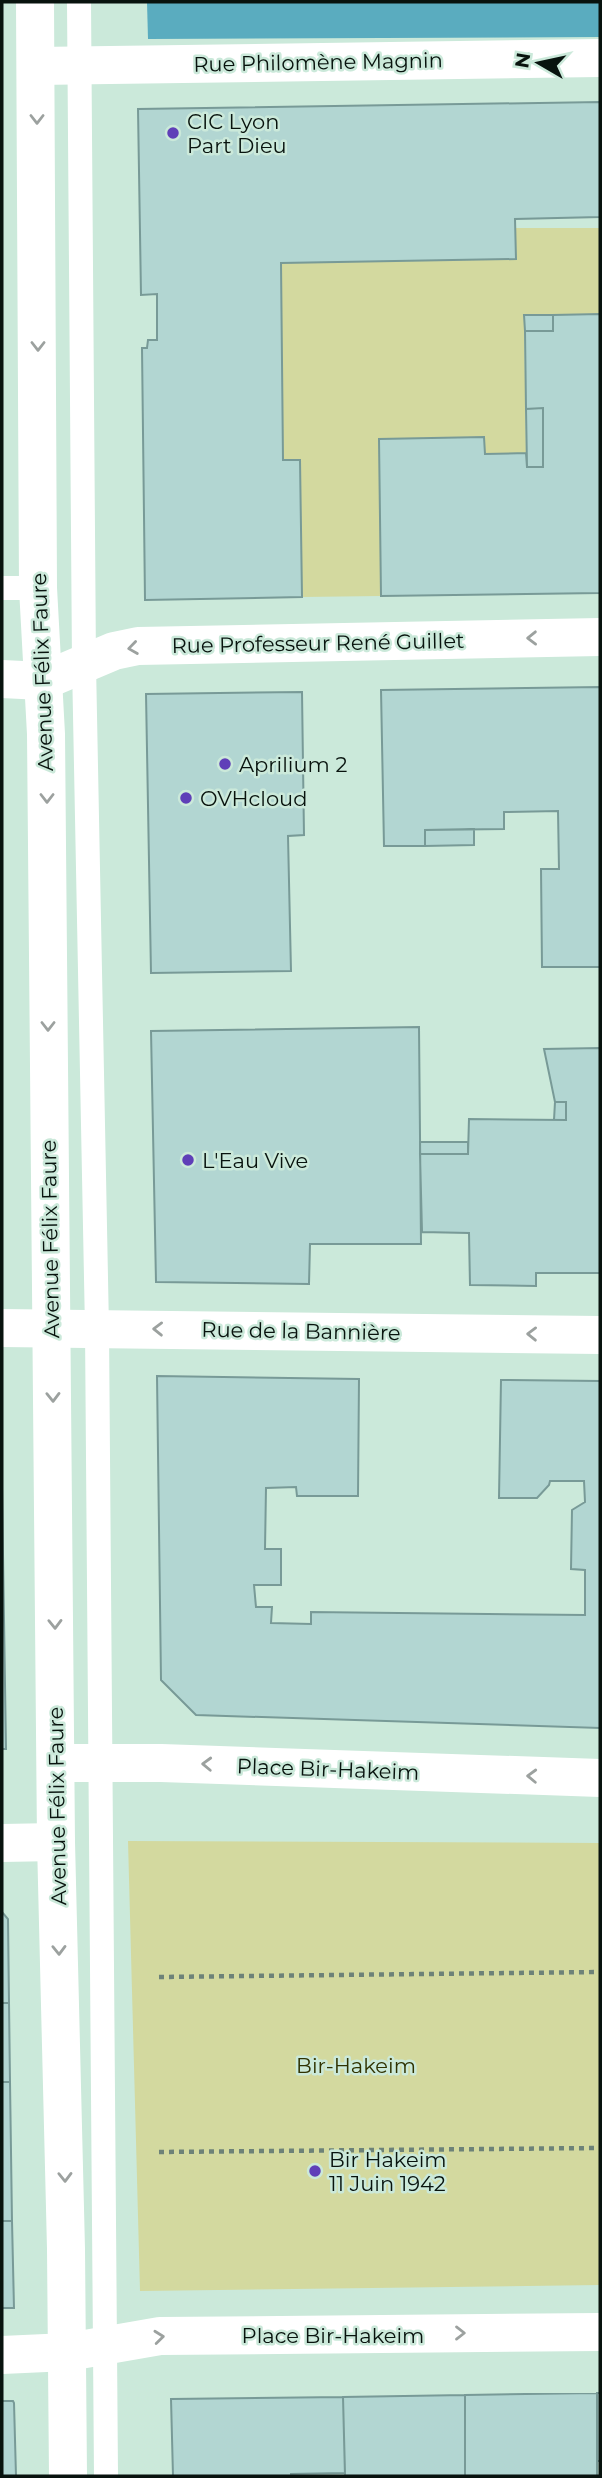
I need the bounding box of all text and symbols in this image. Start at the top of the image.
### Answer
north arrow [504,28,574,98]
street label: Rue Philomène Magnin [193,47,443,77]
text: N [510,51,535,70]
place label: CIC Lyon Part Dieu [187,109,287,158]
one-way arrow [29,114,45,125]
marker: CIC Lyon Part Dieu [165,125,181,141]
one-way arrow [30,342,46,352]
street label: Avenue Félix Faure [26,572,58,772]
street label: Rue Professeur René Guillet [171,628,465,658]
one-way arrow [526,631,537,646]
one-way arrow [127,640,139,655]
place label: Aprilium 2 [239,752,347,777]
marker: Aprilium 2 [217,756,233,772]
place label: OVHcloud [200,786,307,811]
marker: OVHcloud [178,790,194,806]
one-way arrow [39,793,54,804]
one-way arrow [40,1021,56,1032]
street label: Avenue Félix Faure [36,1140,64,1338]
place label: L'Eau Vive [202,1148,308,1173]
marker: L'Eau Vive [180,1152,196,1168]
street label: Rue de la Bannière [201,1317,401,1345]
one-way arrow [152,1321,162,1337]
one-way arrow [526,1326,537,1342]
one-way arrow [45,1392,61,1402]
one-way arrow [47,1619,63,1630]
street label: Avenue Félix Faure [43,1707,71,1905]
street label: Place Bir-Hakeim [236,1753,420,1785]
one-way arrow [201,1757,212,1772]
one-way arrow [526,1768,537,1783]
one-way arrow [52,1944,67,1955]
park label: Bir-Hakeim [296,2053,416,2078]
place label: Bir Hakeim 11 Juin 1942 [329,2147,447,2196]
marker: Bir Hakeim 11 Juin 1942 [307,2163,323,2179]
one-way arrow [57,2172,72,2183]
street label: Place Bir-Hakeim [242,2323,424,2348]
one-way arrow [455,2326,466,2341]
one-way arrow [154,2330,165,2345]

